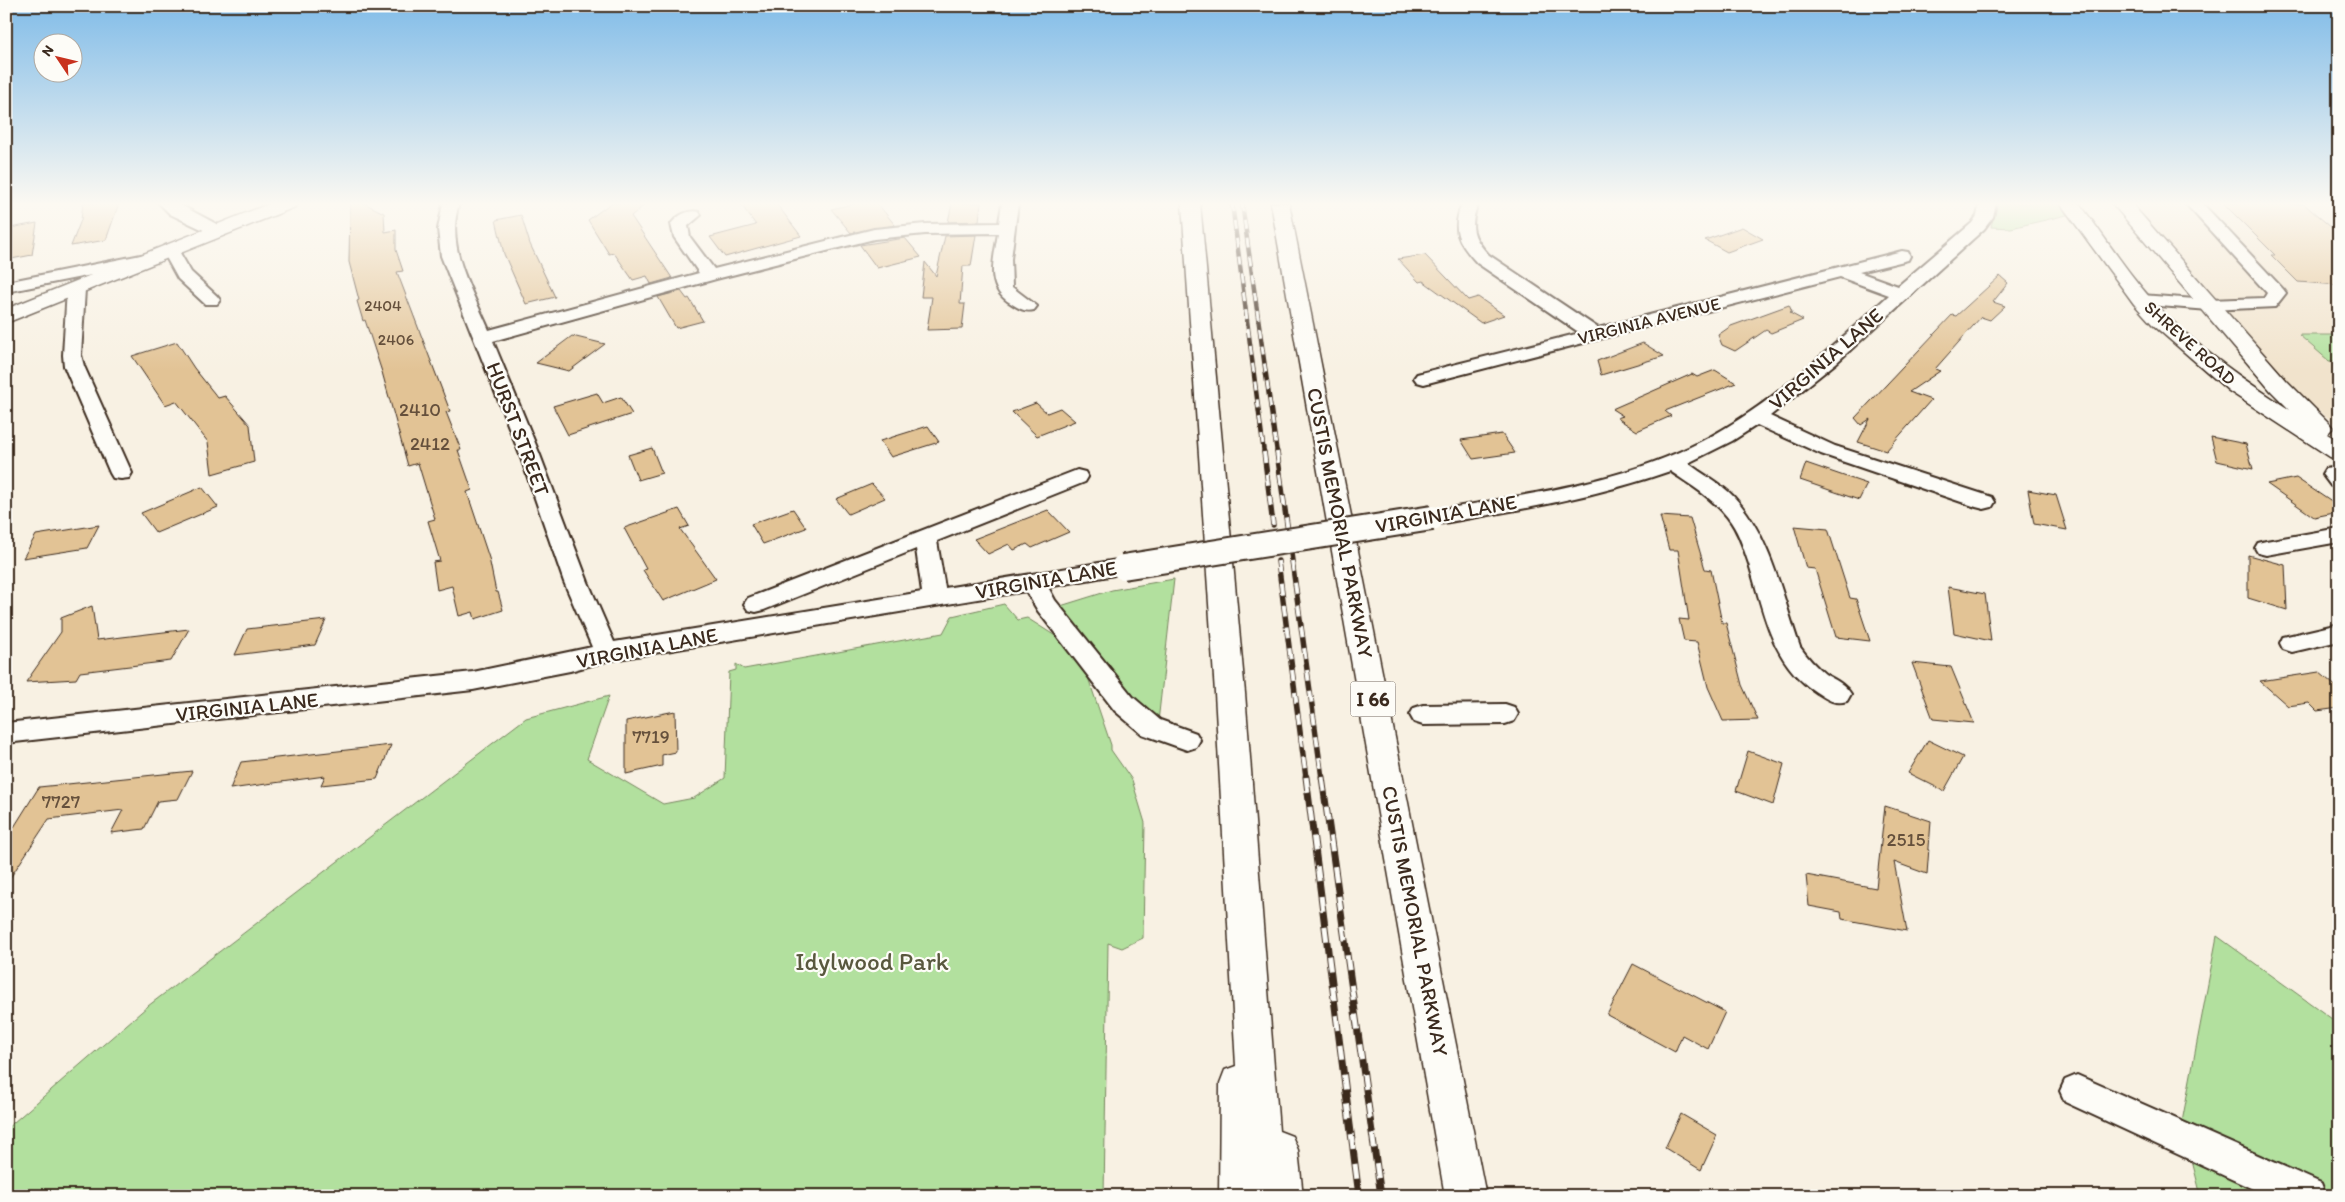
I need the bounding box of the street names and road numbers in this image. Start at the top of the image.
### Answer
street label: VIRGINIA AVENUE [1575,293,1723,349]
street label: SHREVE ROAD [2140,296,2241,390]
street label: VIRGINIA LANE [1763,302,1888,415]
street label: HURST STREET [481,358,556,499]
street label: CUSTIS MEMORIAL PARKWAY [1302,386,1379,660]
street label: VIRGINIA LANE [1373,489,1519,538]
street label: VIRGINIA LANE [973,555,1119,604]
street label: VIRGINIA LANE [574,622,720,673]
road number: I 66 [1350,682,1396,716]
street label: VIRGINIA LANE [174,687,319,726]
street label: CUSTIS MEMORIAL PARKWAY [1377,784,1454,1058]

